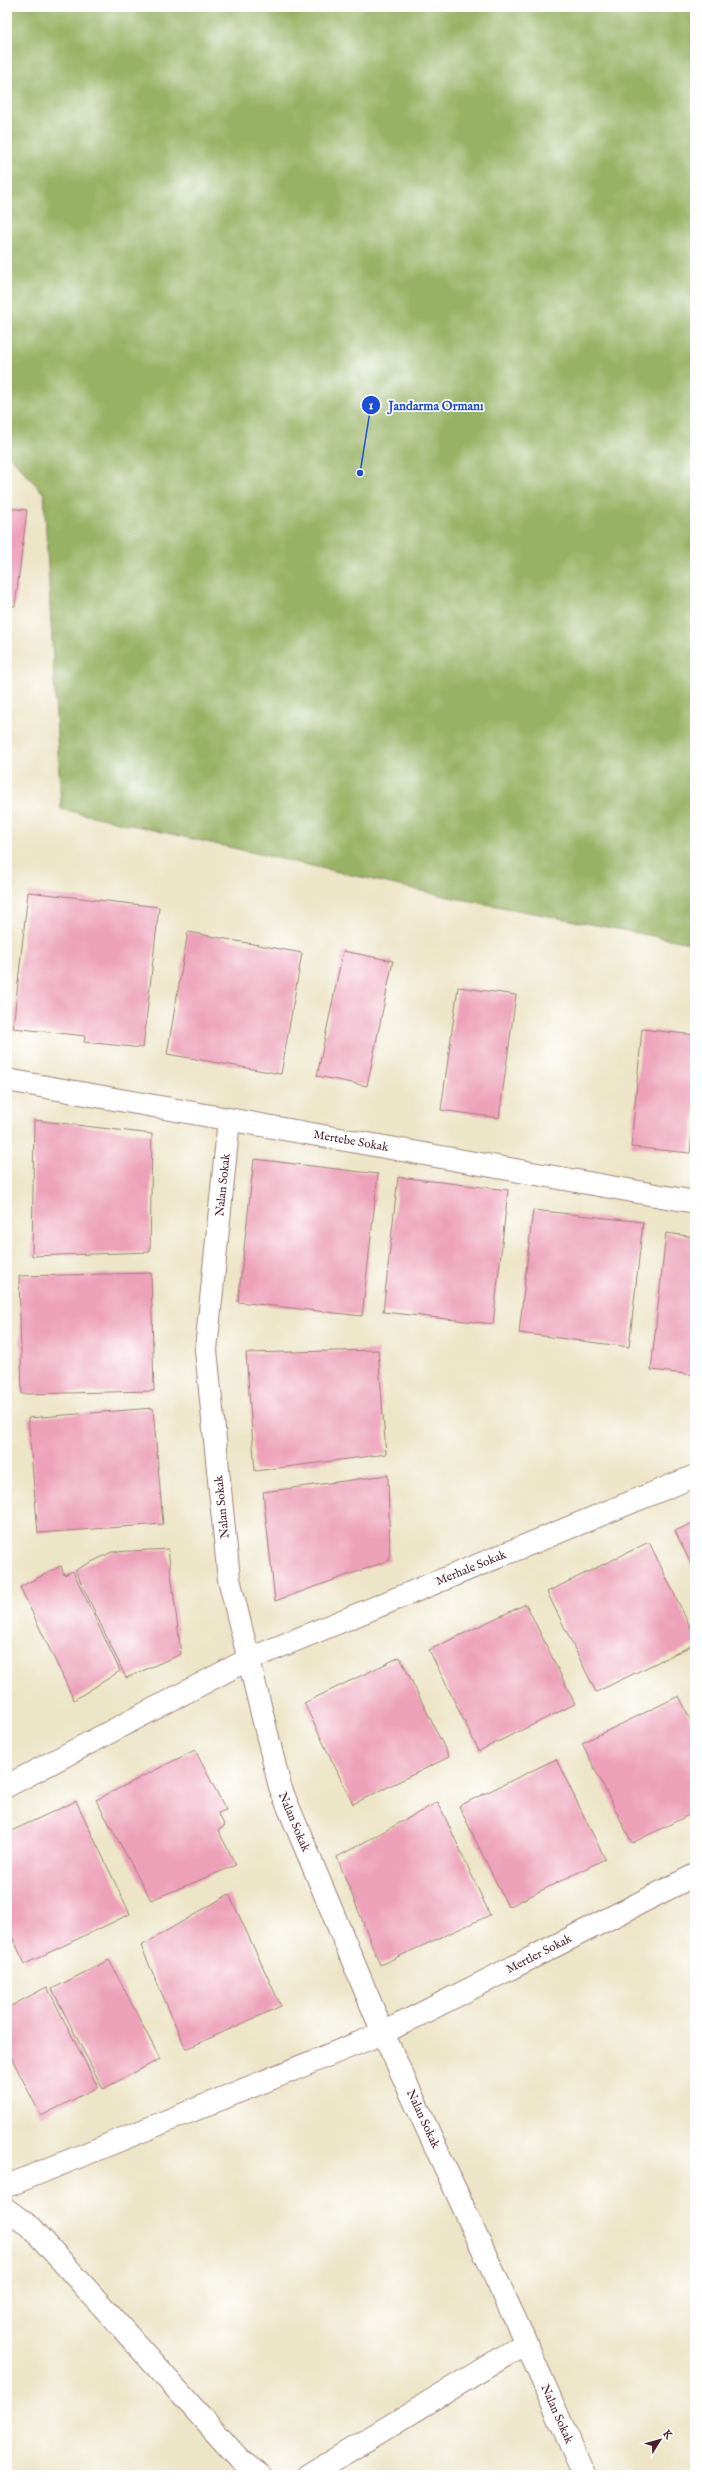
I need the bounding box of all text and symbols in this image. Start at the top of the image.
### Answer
callout: Jandarma Ormanı [361,393,492,418]
text: 1 [369,398,374,413]
text: Jandarma Ormanı [387,398,484,415]
street label: Mertebe Sokak [312,1127,390,1155]
street label: Nalan Sokak [212,1152,234,1217]
street label: Nalan Sokak [211,1474,233,1539]
street label: Merhale Sokak [434,1547,509,1589]
street label: Nalan Sokak [275,1790,313,1855]
street label: Mertler Sokak [504,1931,575,1977]
street label: Nalan Sokak [403,2087,443,2151]
street label: Nalan Sokak [537,2382,577,2446]
north arrow [640,2420,680,2460]
text: K [659,2427,676,2443]

